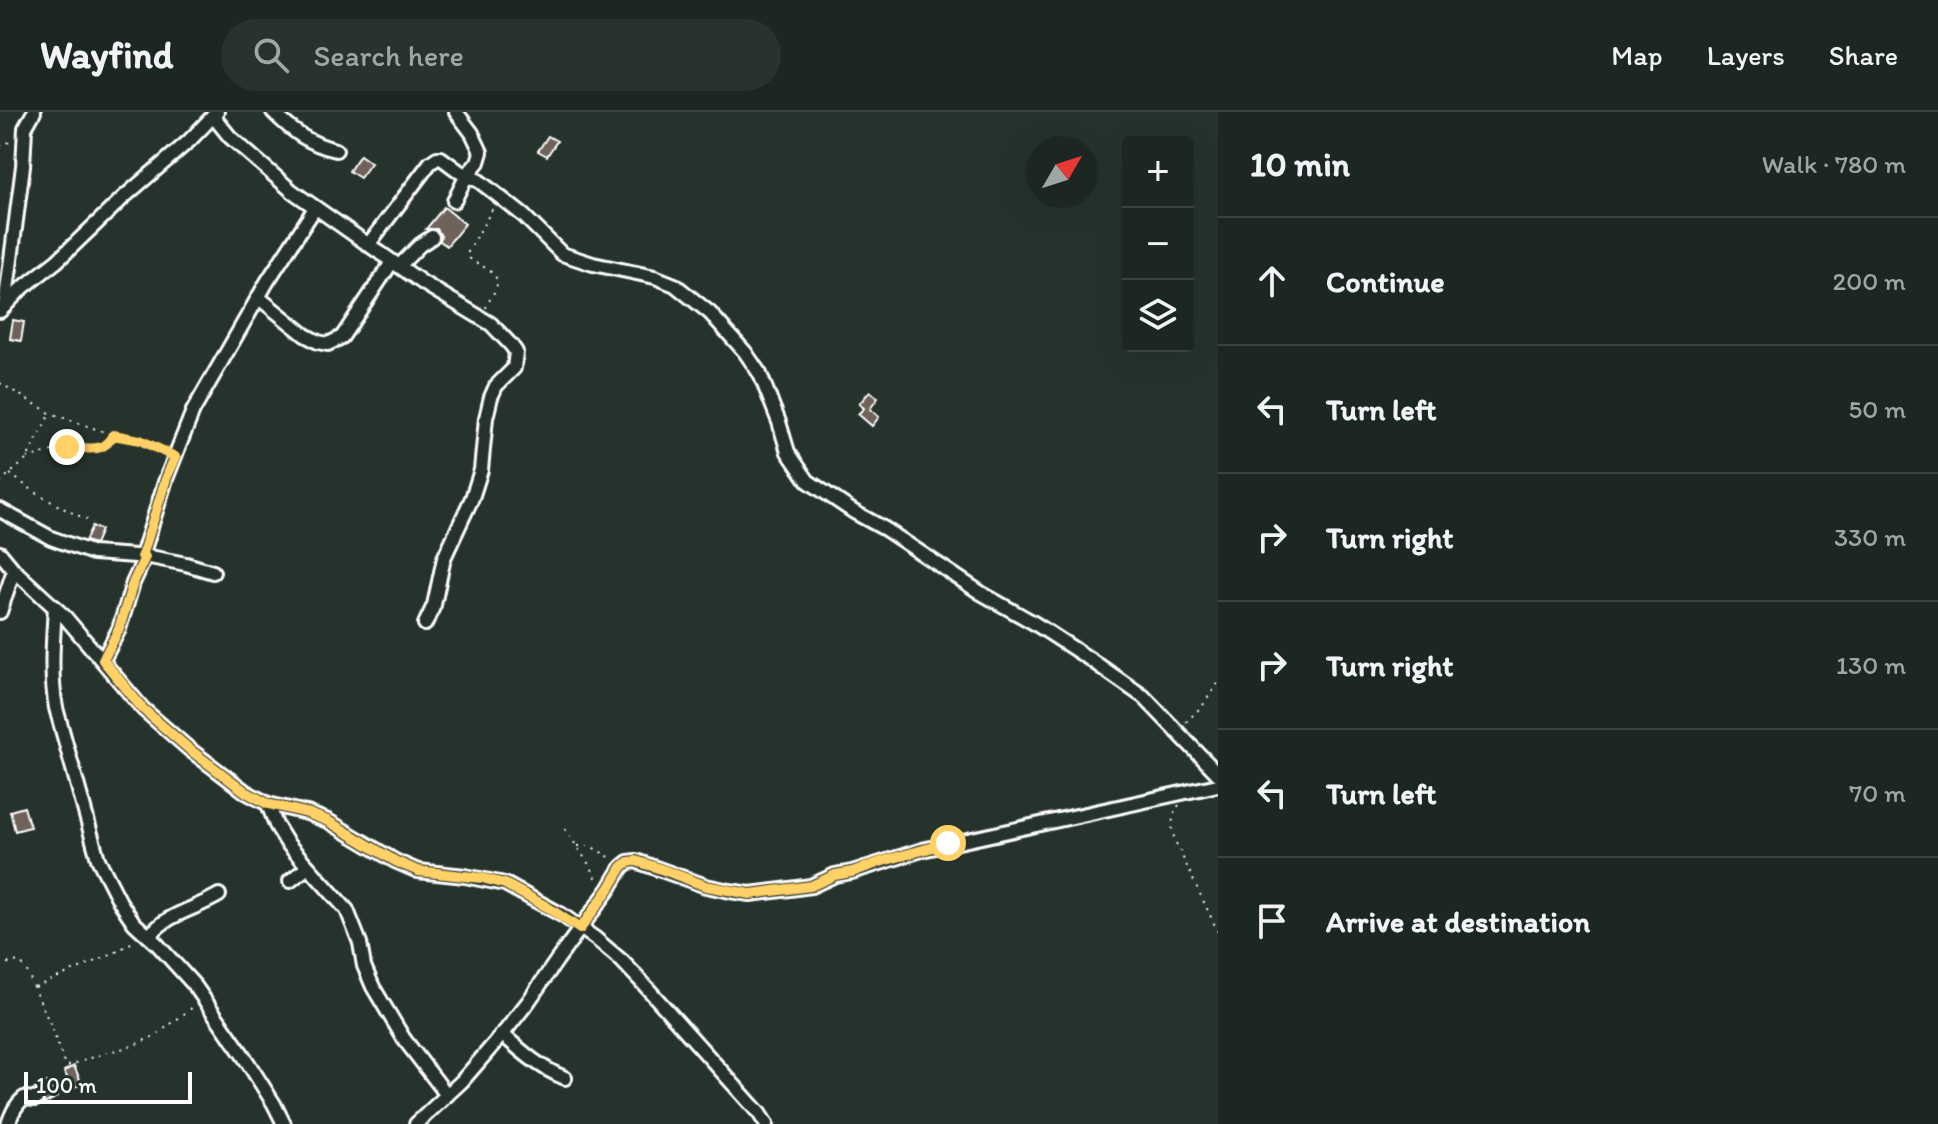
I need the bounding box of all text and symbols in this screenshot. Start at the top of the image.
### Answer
search box [221,19,781,91]
text: Wayfind [40,32,173,78]
icon: search [249,33,293,77]
text: Search here [313,37,464,74]
text: Map [1611,38,1663,72]
text: Layers [1707,38,1785,72]
text: Share [1829,38,1898,72]
north arrow [1026,136,1098,208]
map controls [1122,136,1194,352]
button: + [1122,136,1194,208]
text: 10 min [1250,144,1350,185]
text: Walk · 780 m [1762,148,1906,180]
button: − [1122,208,1194,280]
icon: ahead [1250,259,1294,303]
text: Continue [1326,263,1445,300]
text: 200 m [1833,265,1906,297]
button: layers [1122,280,1194,352]
icon: left [1250,387,1294,431]
text: Turn left [1326,391,1437,428]
text: 50 m [1849,393,1906,425]
route end [49,429,85,465]
icon: right [1250,515,1294,559]
text: Turn right [1326,519,1454,556]
text: 330 m [1834,521,1906,553]
icon: right [1250,643,1294,687]
text: Turn right [1326,647,1454,684]
text: 130 m [1836,649,1906,681]
icon: left [1250,771,1294,815]
text: Turn left [1326,775,1437,812]
text: 70 m [1849,777,1906,809]
route start [930,825,966,861]
icon: arrive [1250,899,1294,943]
text: Arrive at destination [1326,903,1590,940]
scale bar [24,1068,192,1104]
text: 100 m [36,1072,97,1099]

